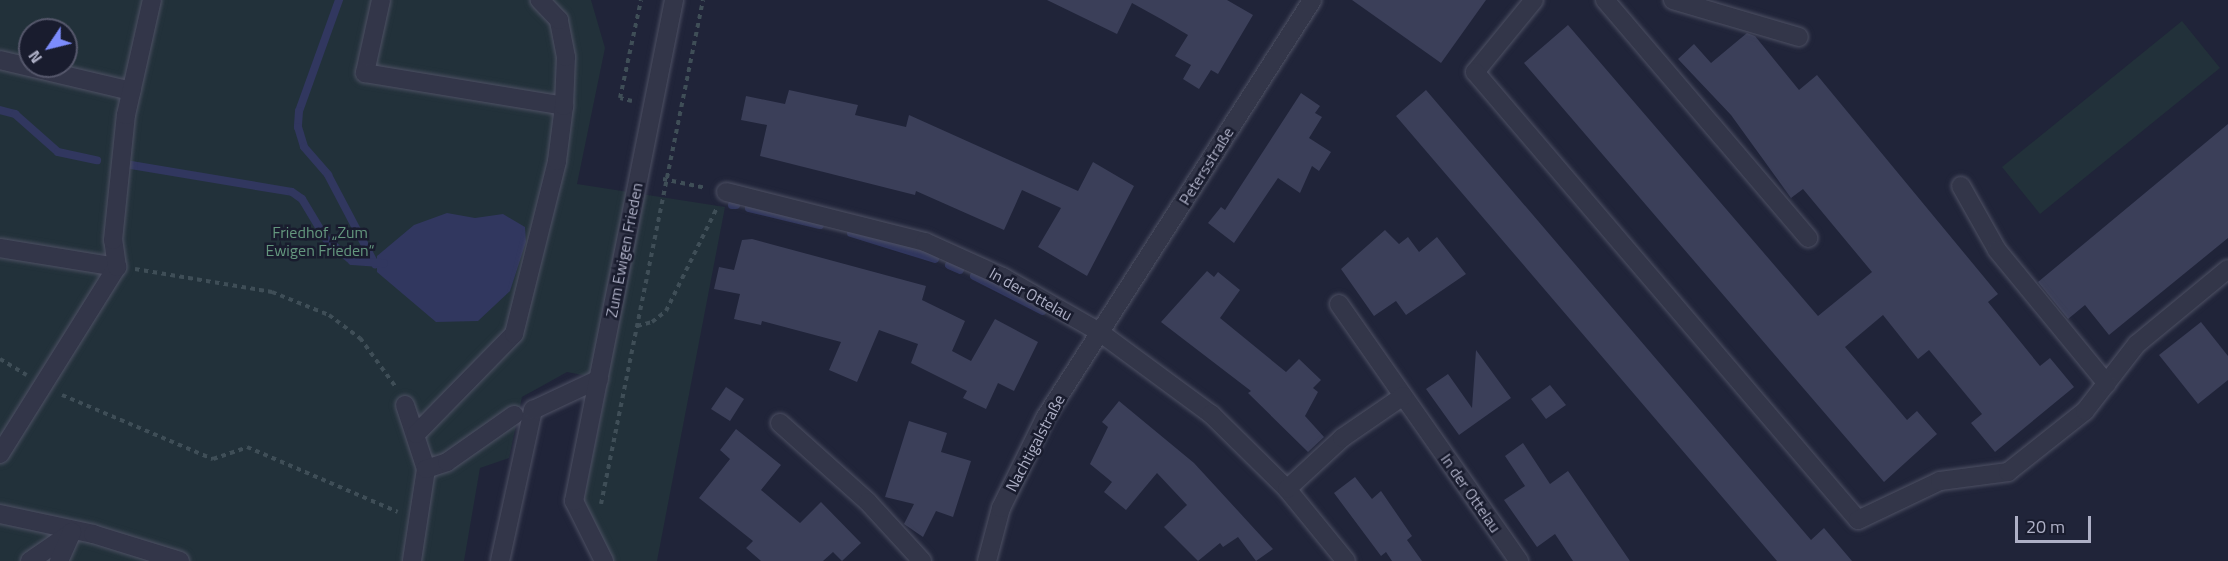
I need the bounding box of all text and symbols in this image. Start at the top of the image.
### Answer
north arrow [18,18,78,78]
text: N [22,46,48,69]
street label: Petersstraße [1175,124,1237,208]
street label: Zum Ewigen Frieden [602,181,646,319]
park label: Friedhof „Zum Ewigen Frieden“ [266,222,374,260]
street label: In der Ottelau [986,263,1076,325]
street label: Nachtigalstraße [1001,391,1069,495]
street label: In der Ottelau [1437,450,1505,536]
scale bar [2018,504,2094,542]
text: 20 m [2026,513,2065,540]

